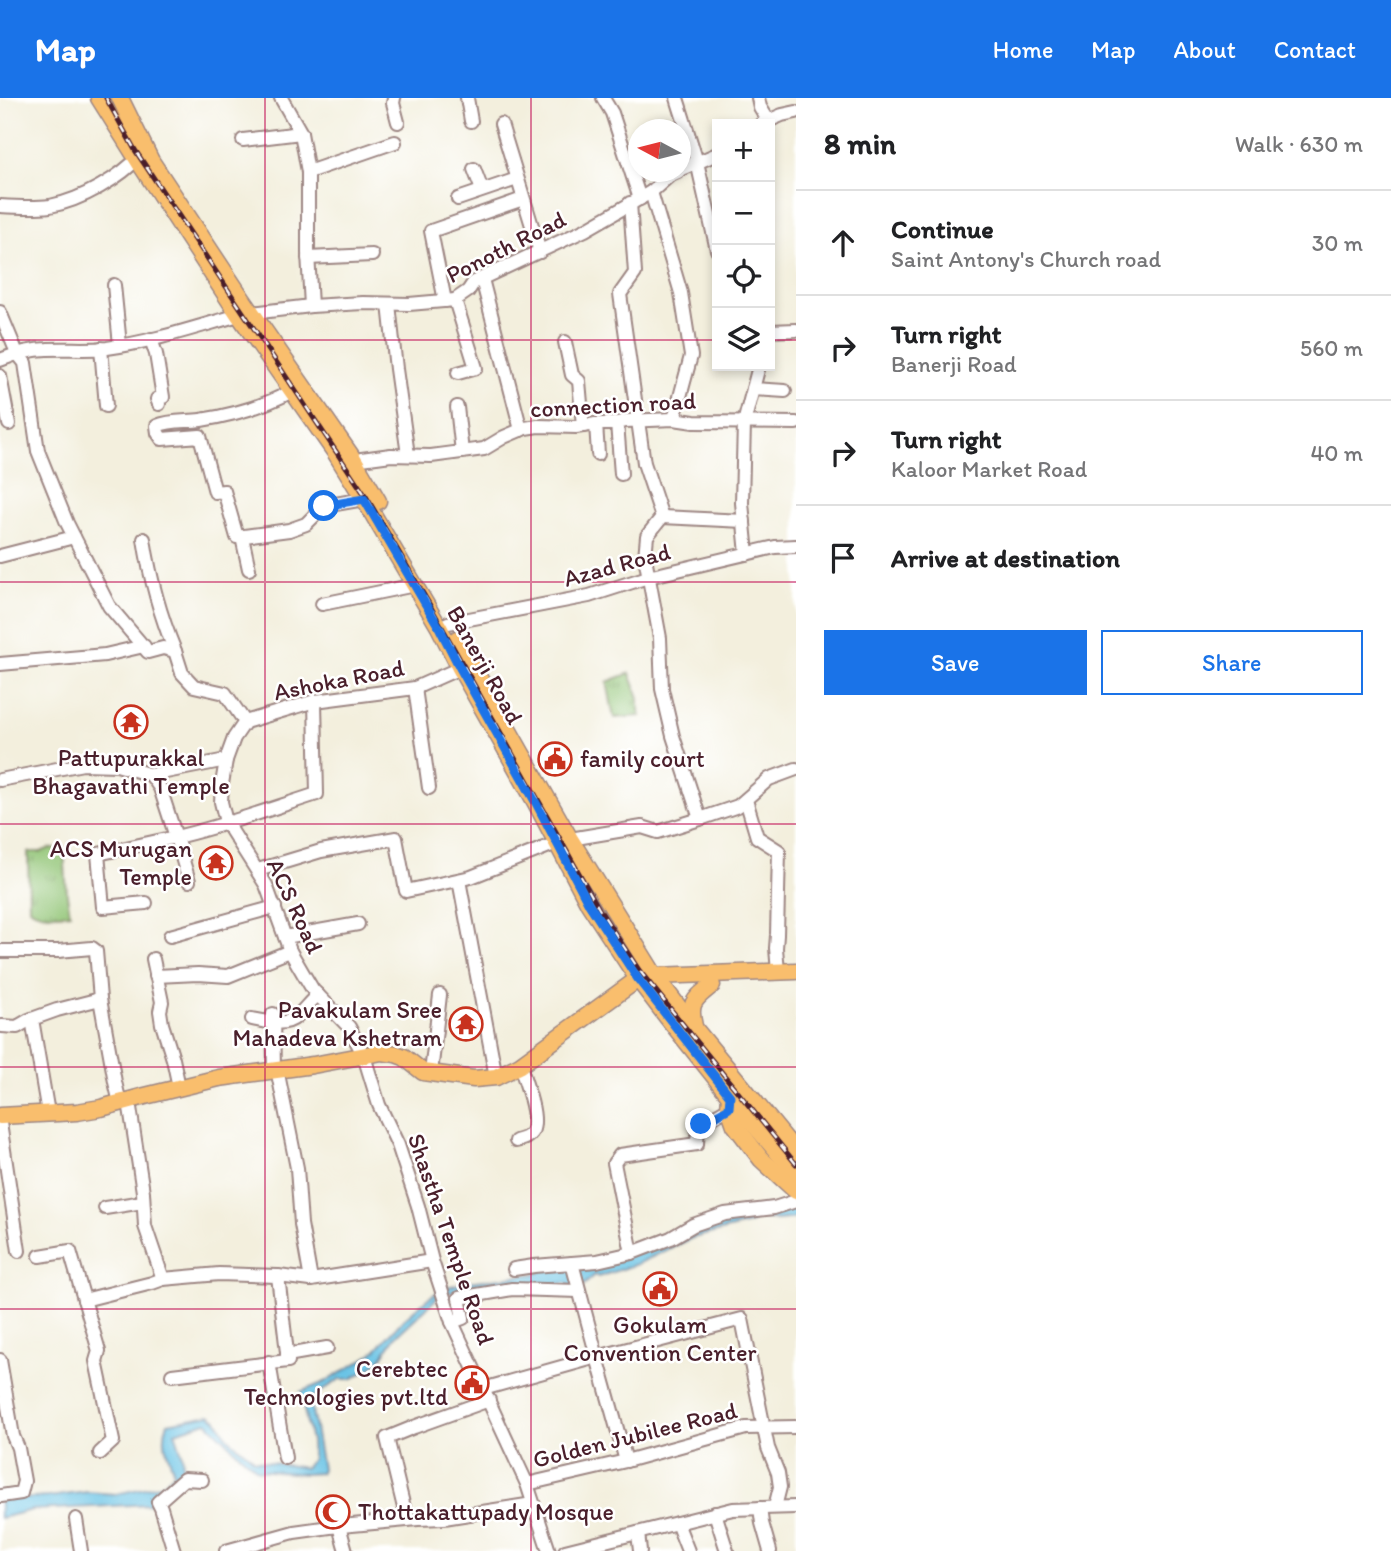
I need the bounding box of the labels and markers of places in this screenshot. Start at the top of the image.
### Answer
temple icon: Pattupurakkal Bhagavathi Temple [112,703,150,741]
public building icon: family court [536,740,574,778]
place label: Pattupurakkal Bhagavathi Temple [32,743,230,800]
place label: family court [580,744,705,773]
place label: ACS Murugan Temple [50,834,192,891]
temple icon: ACS Murugan Temple [197,844,235,882]
place label: Pavakulam Sree Mahadeva Kshetram [232,995,442,1052]
temple icon: Pavakulam Sree Mahadeva Kshetram [447,1005,485,1043]
public building icon: Gokulam Convention Center [641,1270,679,1308]
place label: Gokulam Convention Center [563,1310,757,1367]
place label: Cerebtec Technologies pvt.ltd [244,1354,448,1411]
public building icon: Cerebtec Technologies pvt.ltd [453,1364,491,1402]
mosque icon: Thottakattupady Mosque [314,1493,352,1531]
place label: Thottakattupady Mosque [358,1497,614,1526]

